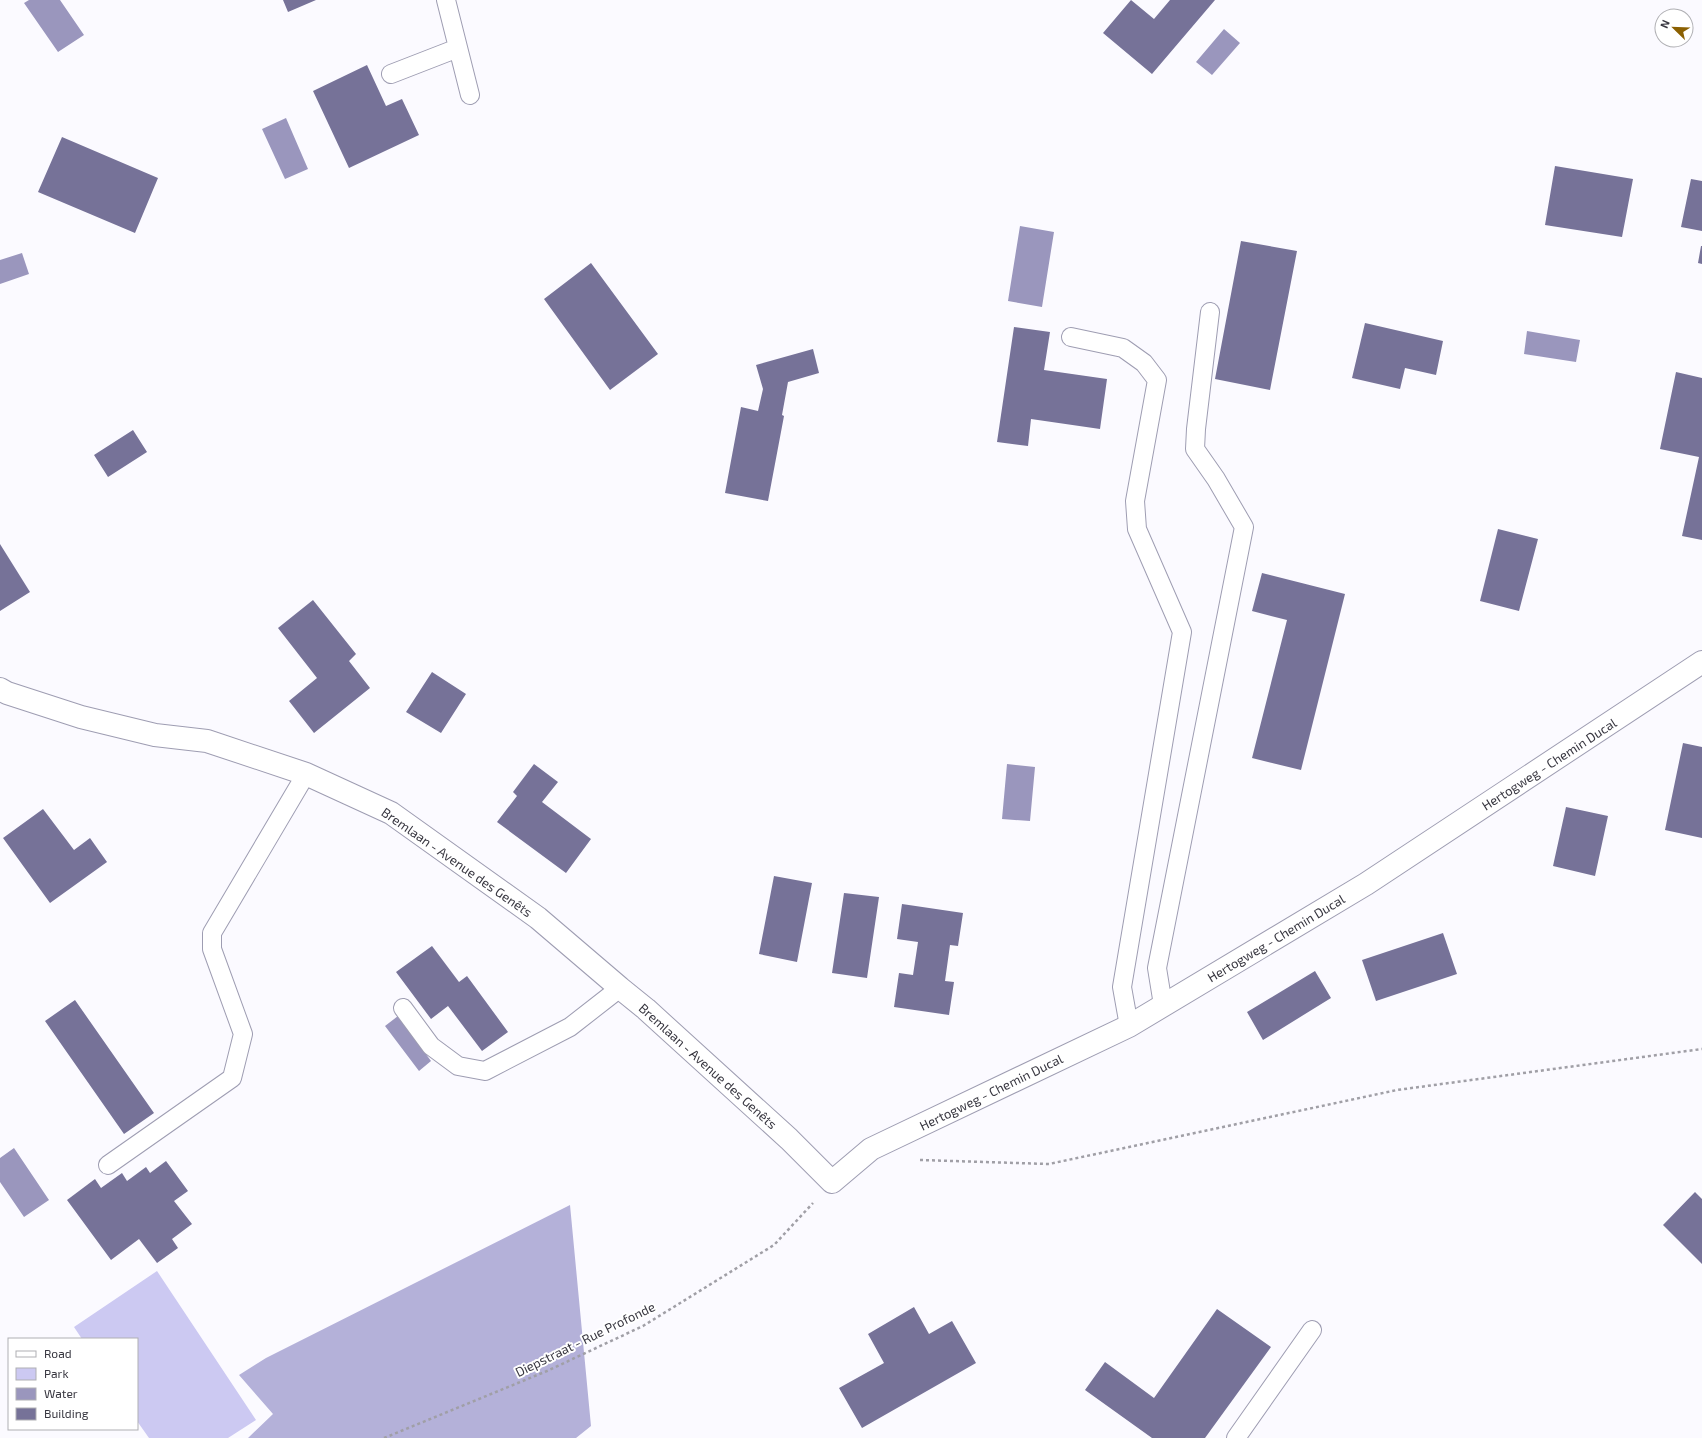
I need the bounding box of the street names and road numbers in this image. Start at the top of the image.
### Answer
street label: Hertogweg - Chemin Ducal [1479,714,1619,814]
street label: Bremlaan - Avenue des Genêts [379,804,535,920]
street label: Hertogweg - Chemin Ducal [1204,891,1348,985]
street label: Bremlaan - Avenue des Genêts [636,1000,780,1132]
street label: Hertogweg - Chemin Ducal [917,1050,1065,1134]
street label: Diepstraat - Rue Profonde [512,1298,658,1380]

